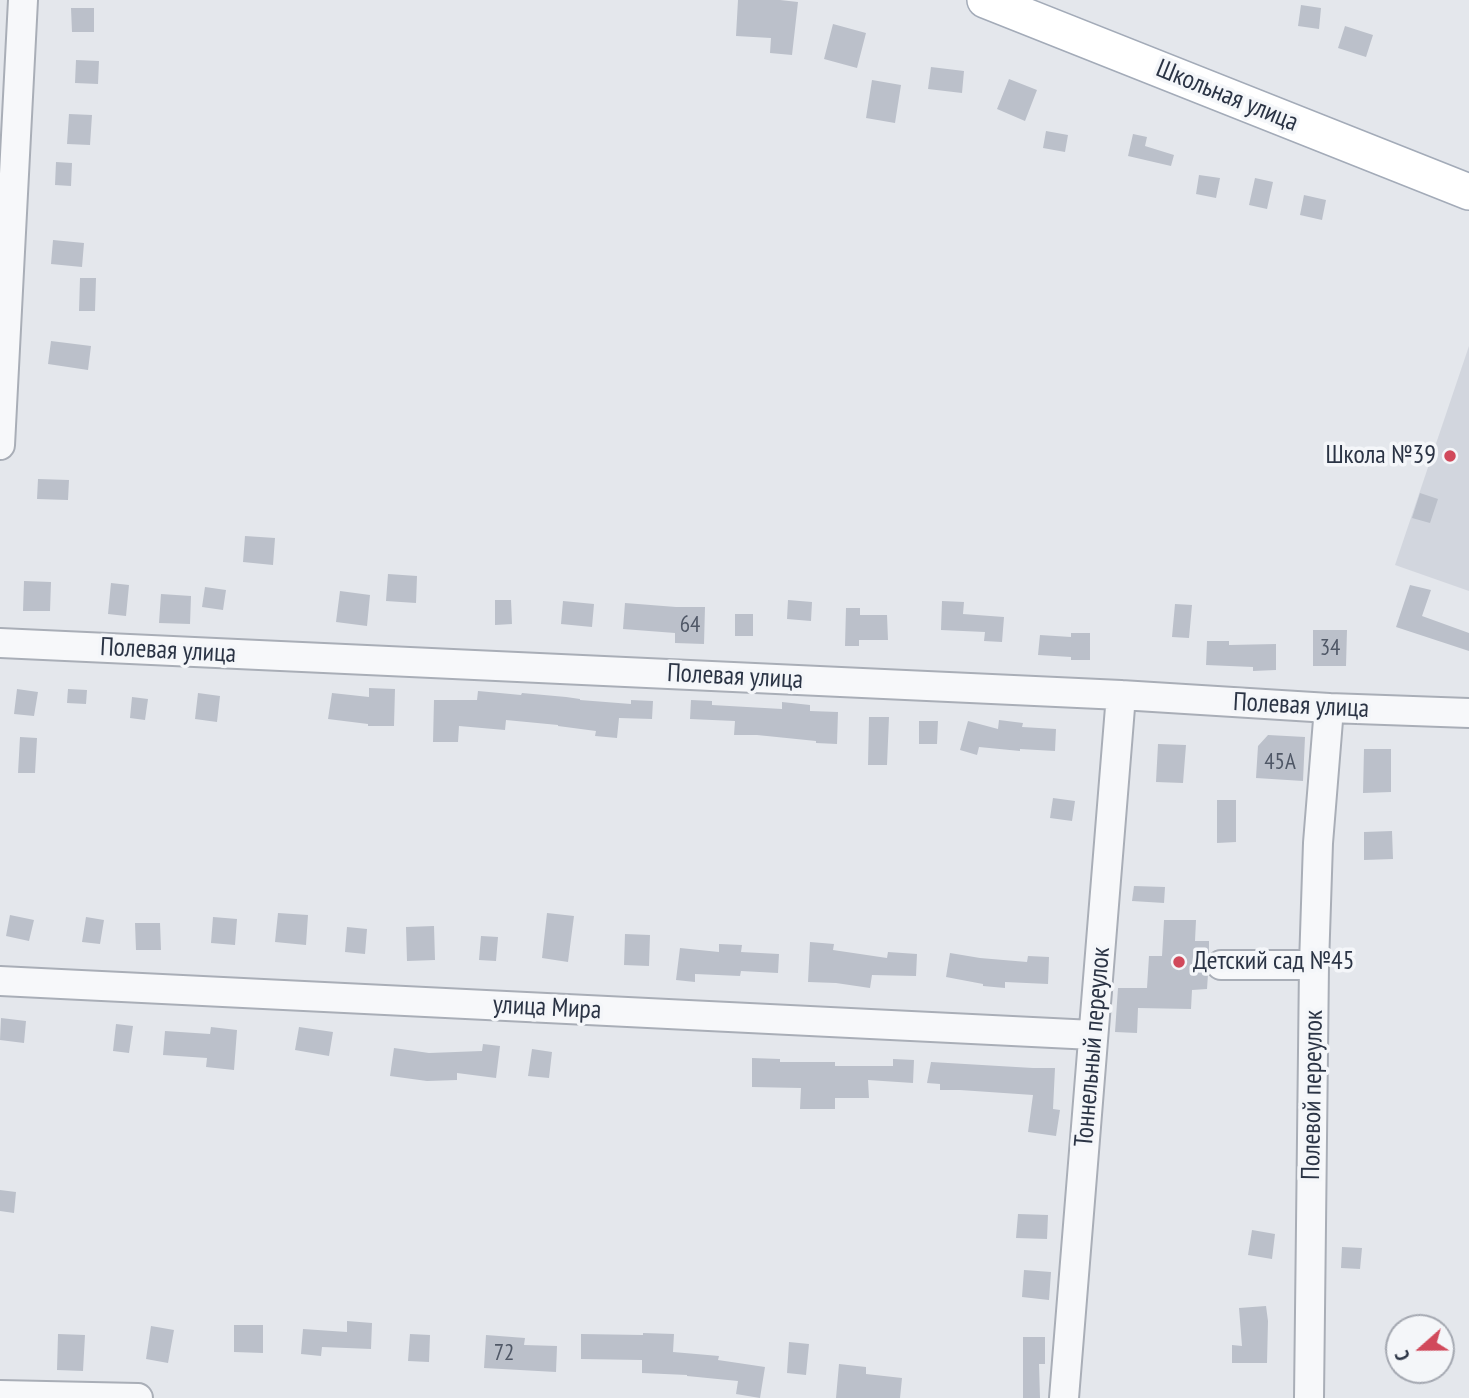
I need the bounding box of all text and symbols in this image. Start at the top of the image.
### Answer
street label: Школьная улица [1152,53,1302,139]
place label: Школа №39 [1325,440,1436,472]
marker: Школа №39 [1442,448,1458,464]
house number: 64 [680,611,700,639]
street label: Полевая улица [99,632,237,670]
house number: 34 [1320,634,1340,662]
street label: Полевая улица [666,658,804,696]
street label: Полевая улица [1232,687,1370,725]
house number: 45А [1264,748,1296,776]
street label: Тоннельный переулок [1069,946,1117,1148]
place label: Детский сад №45 [1193,946,1354,978]
marker: Детский сад №45 [1171,954,1187,970]
street label: улица Мира [492,990,602,1026]
street label: Полевой переулок [1296,1010,1330,1180]
north arrow [1385,1314,1455,1384]
house number: 72 [494,1339,514,1367]
text: С [1390,1347,1415,1364]

